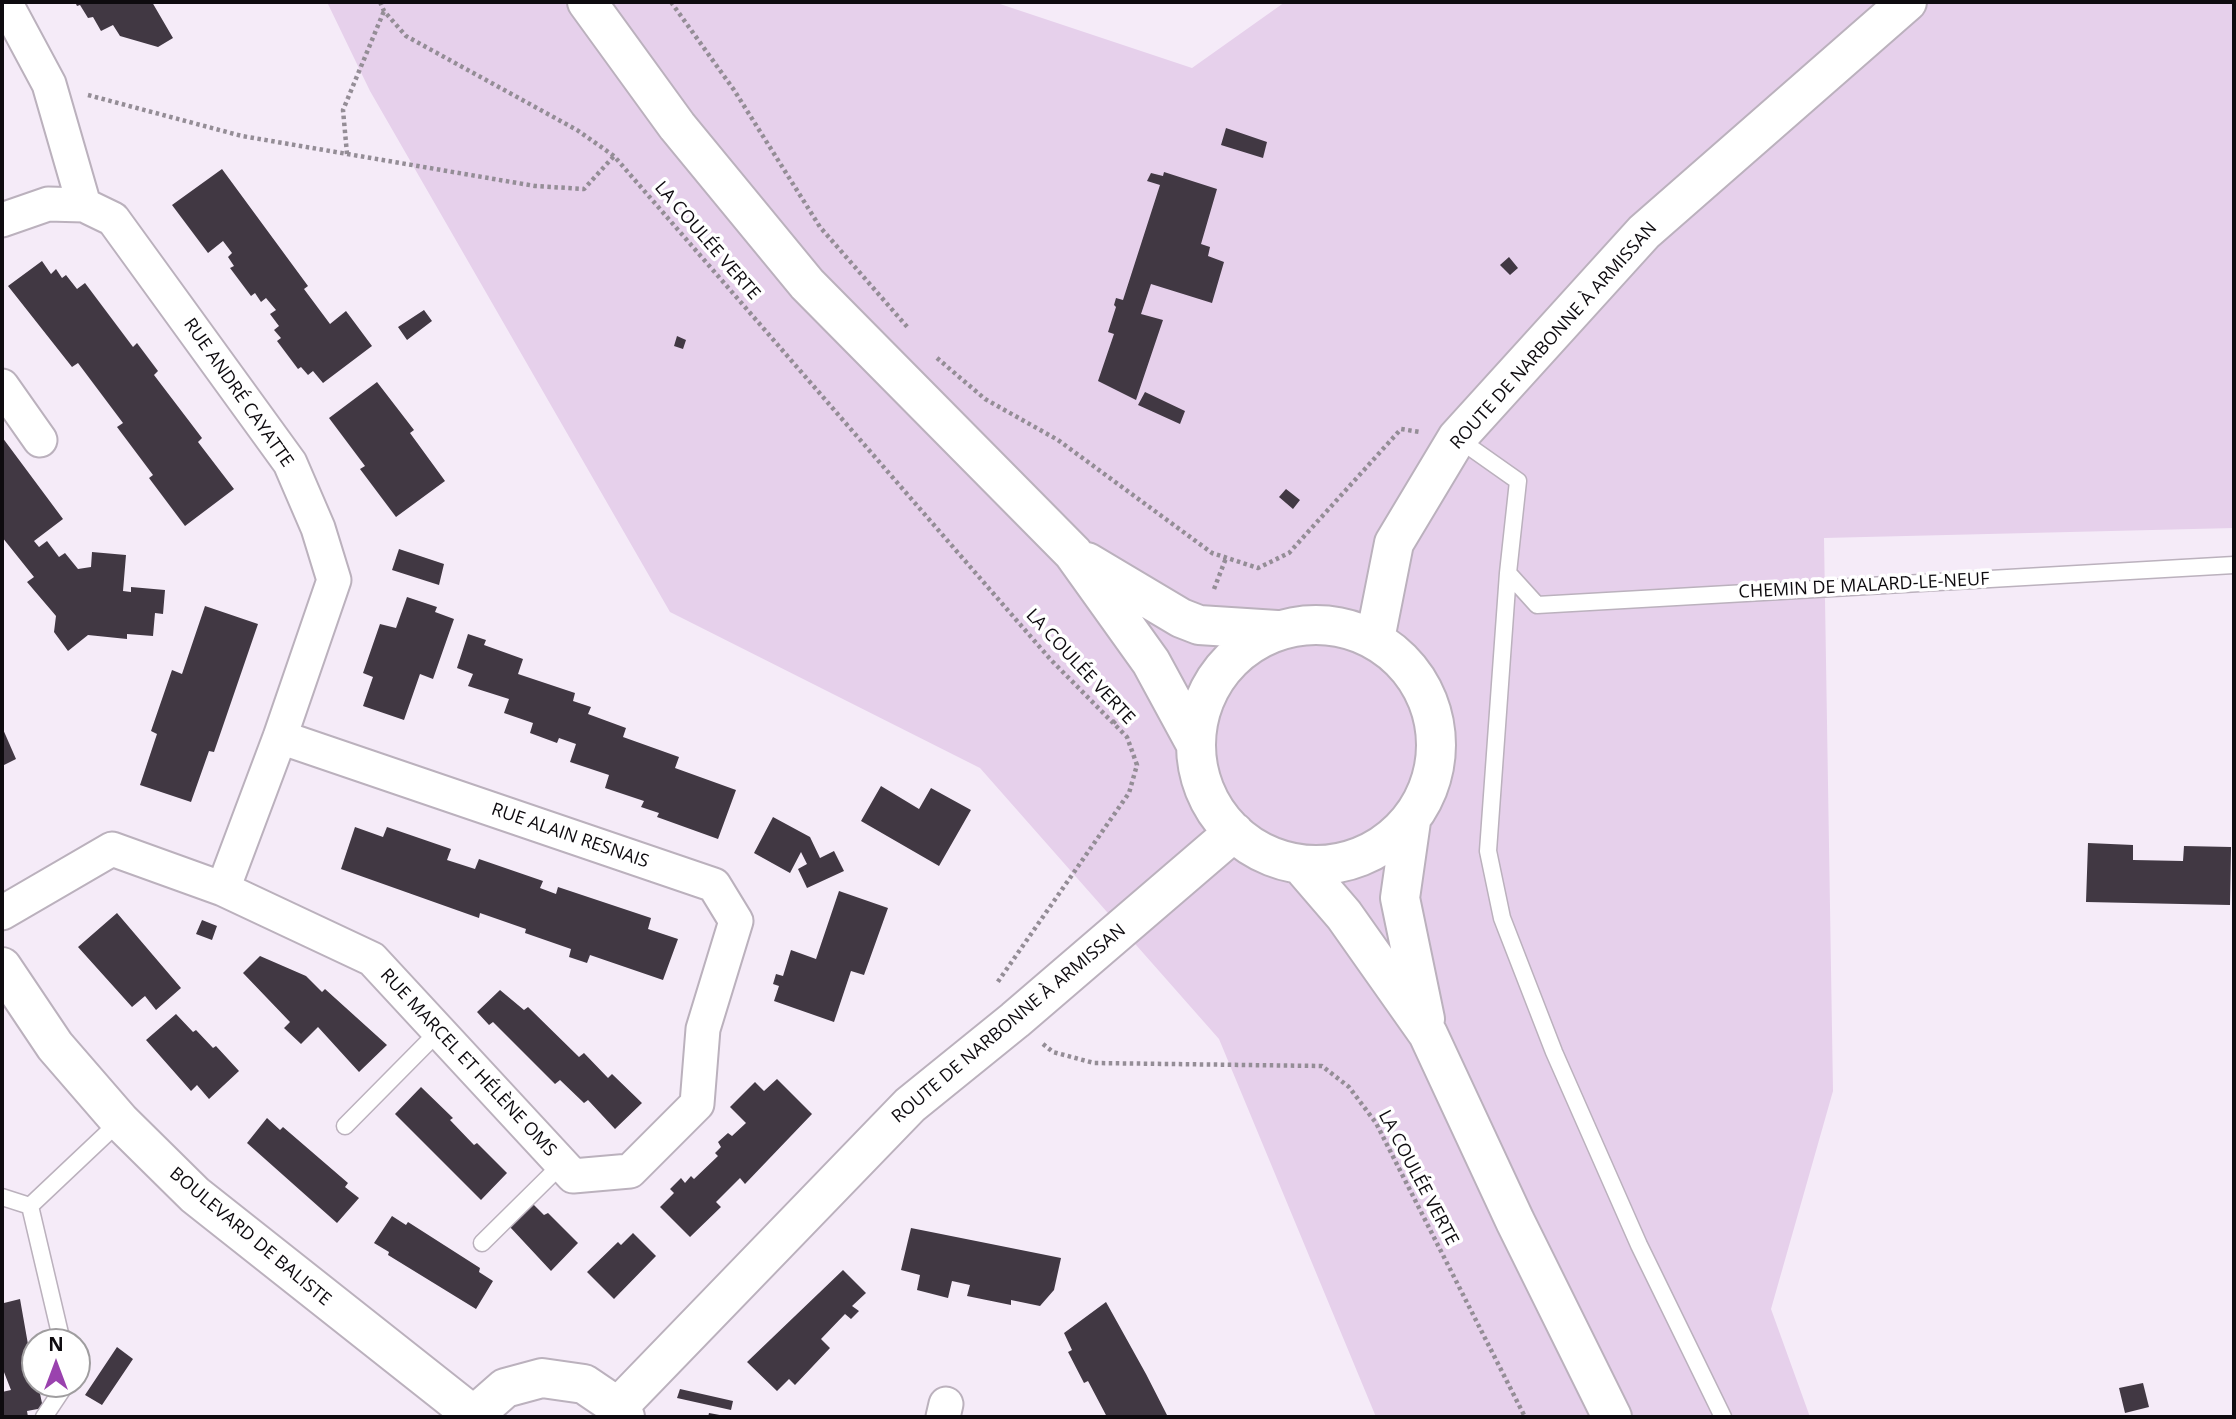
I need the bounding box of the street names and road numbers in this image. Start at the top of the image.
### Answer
street label: LA COULÉE VERTE [650,177,764,305]
street label: ROUTE DE NARBONNE À ARMISSAN [1446,218,1662,454]
street label: RUE ANDRÉ CAYATTE [178,314,298,472]
street label: CHEMIN DE MALARD-LE-NEUF [1738,569,1990,603]
street label: LA COULÉE VERTE [1021,605,1139,729]
street label: RUE ALAIN RESNAIS [488,799,652,873]
street label: ROUTE DE NARBONNE À ARMISSAN [888,920,1130,1128]
street label: RUE MARCEL ET HÉLÈNE OMS [375,965,561,1161]
street label: LA COULÉE VERTE [1373,1107,1463,1249]
street label: BOULEVARD DE BALISTE [165,1163,335,1311]

